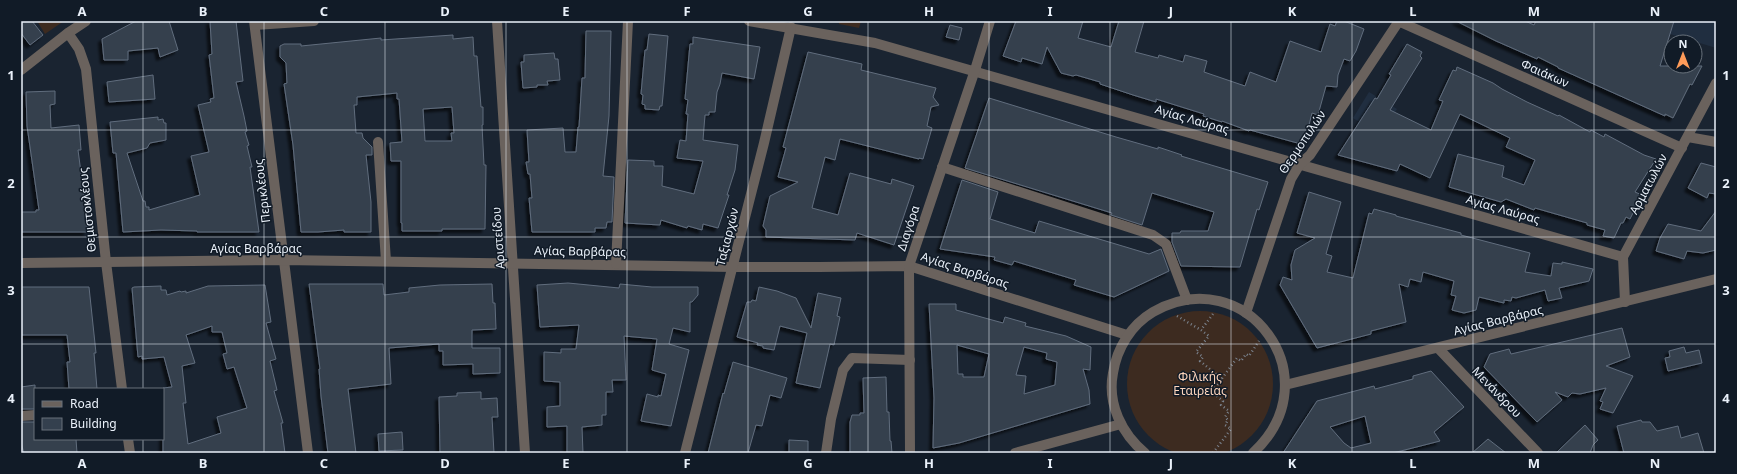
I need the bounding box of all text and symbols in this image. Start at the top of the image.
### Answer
text: A [78,2,87,20]
text: B [199,2,207,20]
text: C [320,2,328,20]
text: D [440,2,450,20]
text: E [562,2,570,20]
text: F [683,2,691,20]
text: G [803,2,813,20]
text: H [924,2,934,20]
text: I [1047,2,1053,20]
text: J [1168,2,1173,20]
text: K [1288,2,1297,20]
text: L [1409,2,1417,20]
text: M [1528,2,1540,20]
text: N [1650,2,1660,20]
north arrow [1663,34,1703,74]
text: N [1679,36,1687,51]
street label: Φαιάκων [1518,55,1572,91]
text: 1 [7,66,15,84]
text: 1 [1722,66,1730,84]
street label: Αγίας Λαύρας [1153,100,1231,138]
street label: Θερμοπυλών [1275,107,1329,177]
street label: Αρματωλών [1625,151,1671,217]
street label: Περικλέους [250,158,274,224]
street label: Θεμιστοκλέους [74,167,100,253]
text: 2 [7,174,15,192]
text: 2 [1722,174,1730,192]
street label: Αγίας Λαύρας [1464,190,1542,228]
street label: Διαγόρα [893,203,923,253]
street label: Αριστείδου [487,206,509,270]
street label: Ταξιαρχών [712,206,742,268]
street label: Αγίας Βαρβάρας [210,240,302,257]
street label: Αγίας Βαρβάρας [534,242,626,260]
street label: Αγίας Βαρβάρας [919,248,1011,292]
text: 3 [7,281,15,299]
text: 3 [1722,281,1730,299]
street label: Αγίας Βαρβάρας [1451,301,1545,339]
street label: Μενάνδρου [1468,363,1526,421]
park label: Φιλικής Εταιρείας [1173,368,1227,399]
legend [34,388,164,440]
text: 4 [7,389,15,407]
text: 4 [1722,389,1730,407]
text: Road [70,395,99,412]
text: Building [70,415,117,432]
text: A [78,454,87,472]
text: B [199,454,207,472]
text: C [320,454,328,472]
text: D [440,454,450,472]
text: E [562,454,570,472]
text: F [683,454,691,472]
text: G [803,454,813,472]
text: H [924,454,934,472]
text: I [1047,454,1053,472]
text: J [1168,454,1173,472]
text: K [1288,454,1297,472]
text: L [1409,454,1417,472]
text: M [1528,454,1540,472]
text: N [1650,454,1660,472]

